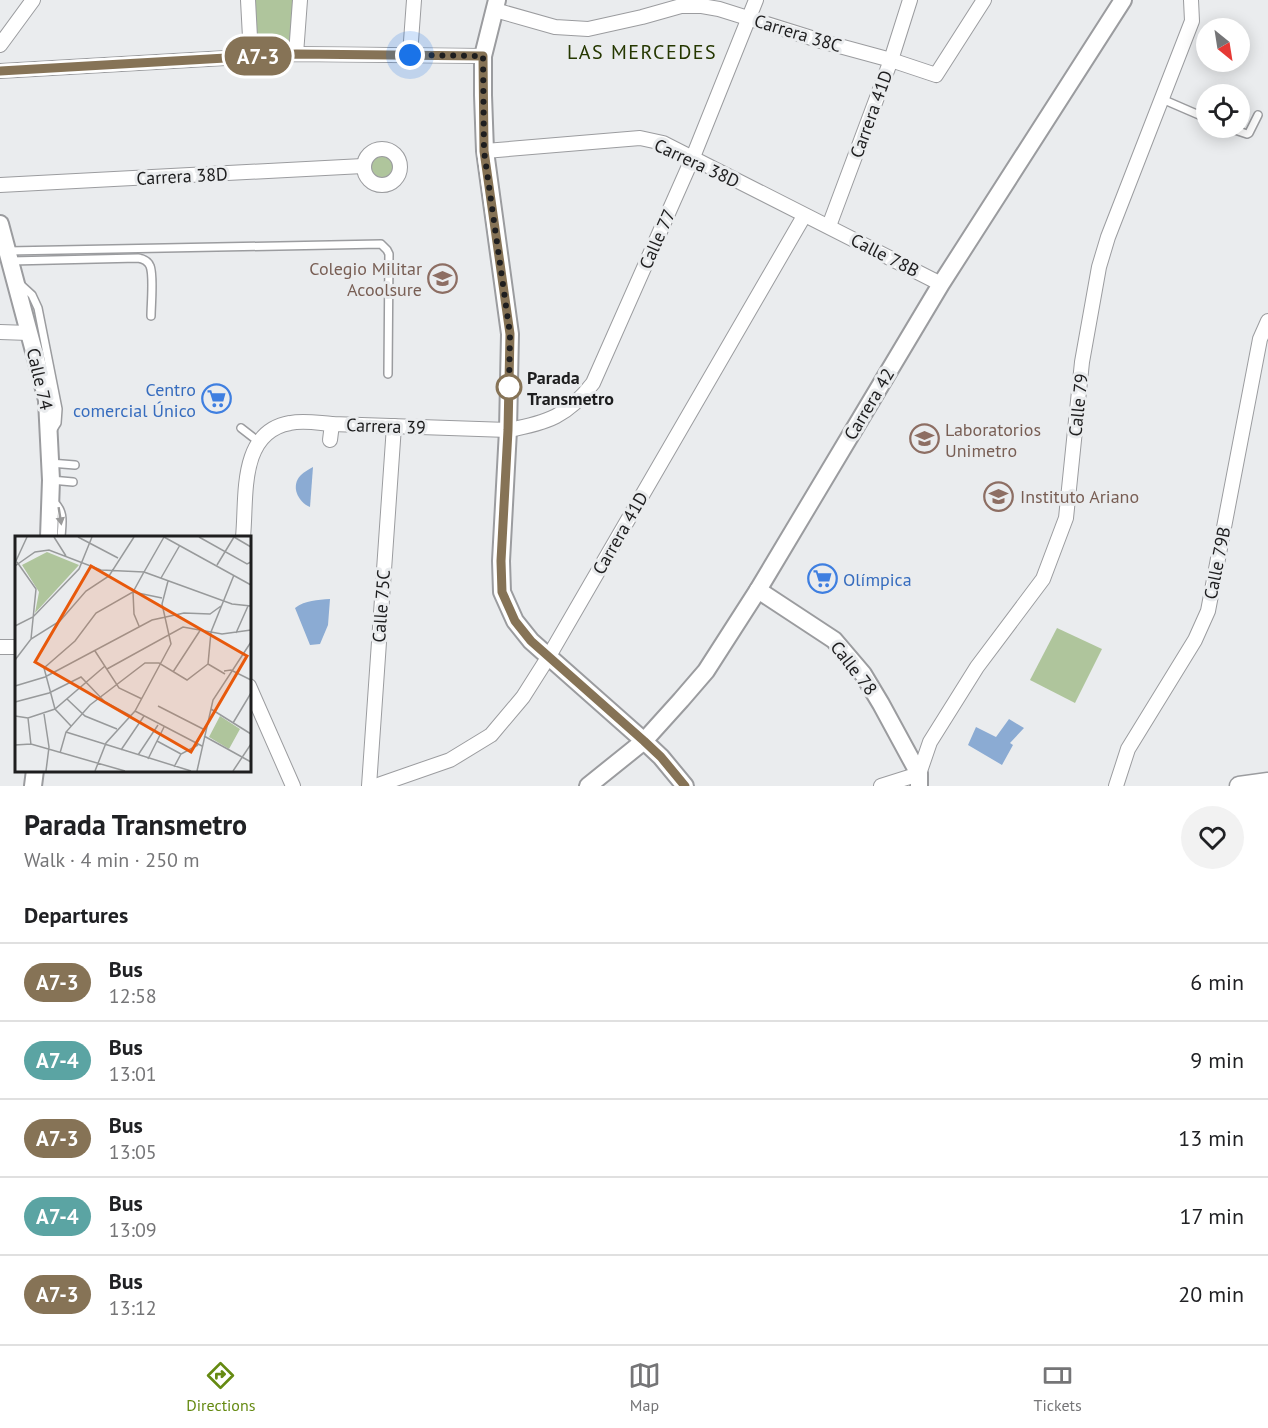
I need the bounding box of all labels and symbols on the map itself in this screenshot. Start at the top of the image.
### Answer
street label: Carrera 38C [752,9,844,57]
north arrow [1196,18,1250,72]
line badge: A7-3 [216,36,300,76]
district label: LAS MERCEDES [567,39,717,65]
your location [395,40,425,70]
street label: Carrera 41D [845,67,897,161]
street label: Carrera 38D [651,133,743,193]
street label: Carrera 38D [136,162,228,190]
street label: Calle 77 [634,206,680,272]
street label: Calle 78B [847,228,923,282]
place label: Colegio Militar Acoolsure [309,257,422,301]
school or university icon: Colegio Militar Acoolsure [427,262,459,294]
street label: Calle 74 [22,346,58,412]
street label: Carrera 42 [839,364,899,444]
place label: Parada Transmetro [527,366,614,410]
street label: Calle 79 [1063,372,1093,438]
marker: Parada Transmetro [496,374,522,400]
place label: Centro comercial Único [73,378,196,422]
supermarket icon: Centro comercial Único [201,383,233,415]
street label: Carrera 39 [346,413,426,439]
place label: Laboratorios Unimetro [945,418,1041,462]
school or university icon: Laboratorios Unimetro [908,423,940,455]
school or university icon: Instituto Ariano [983,480,1015,512]
place label: Instituto Ariano [1020,485,1139,508]
street label: Carrera 41D [587,488,653,578]
one-way arrow [56,507,65,526]
street label: Calle 79B [1199,525,1235,601]
inset map [15,536,250,771]
supermarket icon: Olímpica [806,563,838,595]
place label: Olímpica [843,568,912,591]
street label: Calle 75C [367,569,395,643]
street label: Calle 78 [826,636,882,700]

